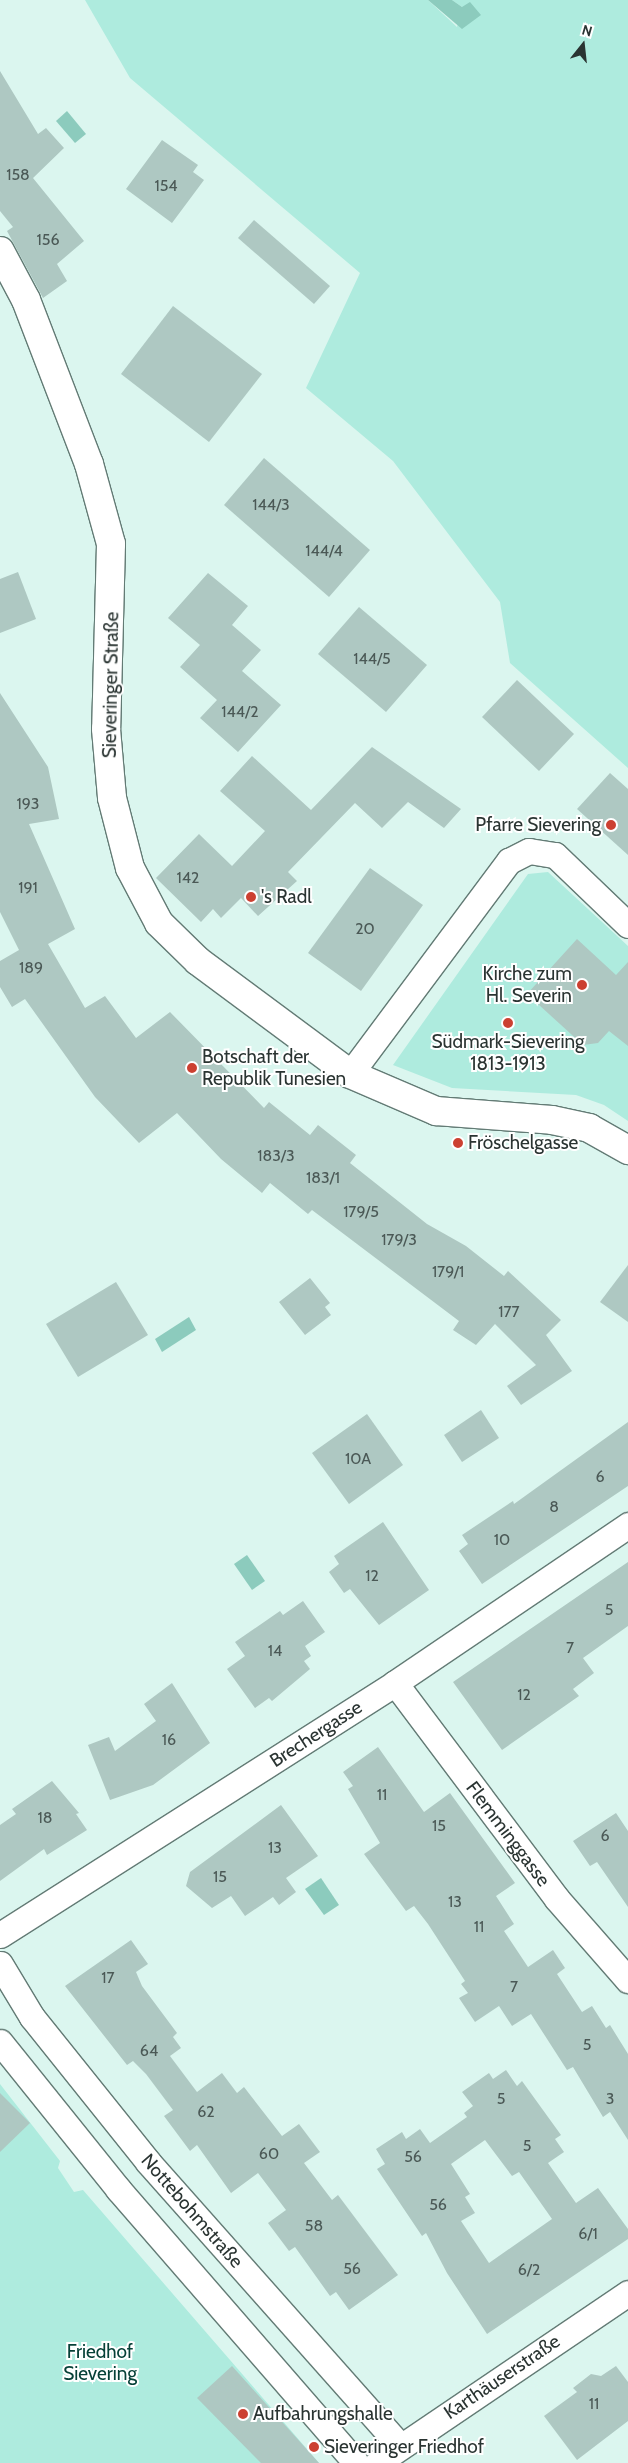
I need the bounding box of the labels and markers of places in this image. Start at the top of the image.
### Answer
place label: Pfarre Sievering [475,814,601,836]
marker: Pfarre Sievering [605,819,617,831]
place label: 's Radl [261,886,312,908]
marker: 's Radl [245,891,257,903]
place label: Kirche zum Hl. Severin [483,963,572,1007]
marker: Kirche zum Hl. Severin [576,979,588,991]
marker: Südmark-Sievering 1813-1913 [502,1017,514,1029]
place label: Südmark-Sievering 1813-1913 [432,1031,584,1075]
place label: Botschaft der Republik Tunesien [202,1046,346,1090]
marker: Botschaft der Republik Tunesien [186,1062,198,1074]
place label: Fröschelgasse [468,1132,578,1154]
marker: Fröschelgasse [452,1137,464,1149]
place label: Aufbahrungshalle [253,2403,393,2425]
marker: Aufbahrungshalle [237,2408,249,2420]
place label: Sieveringer Friedhof [324,2436,484,2458]
marker: Sieveringer Friedhof [308,2441,320,2453]

